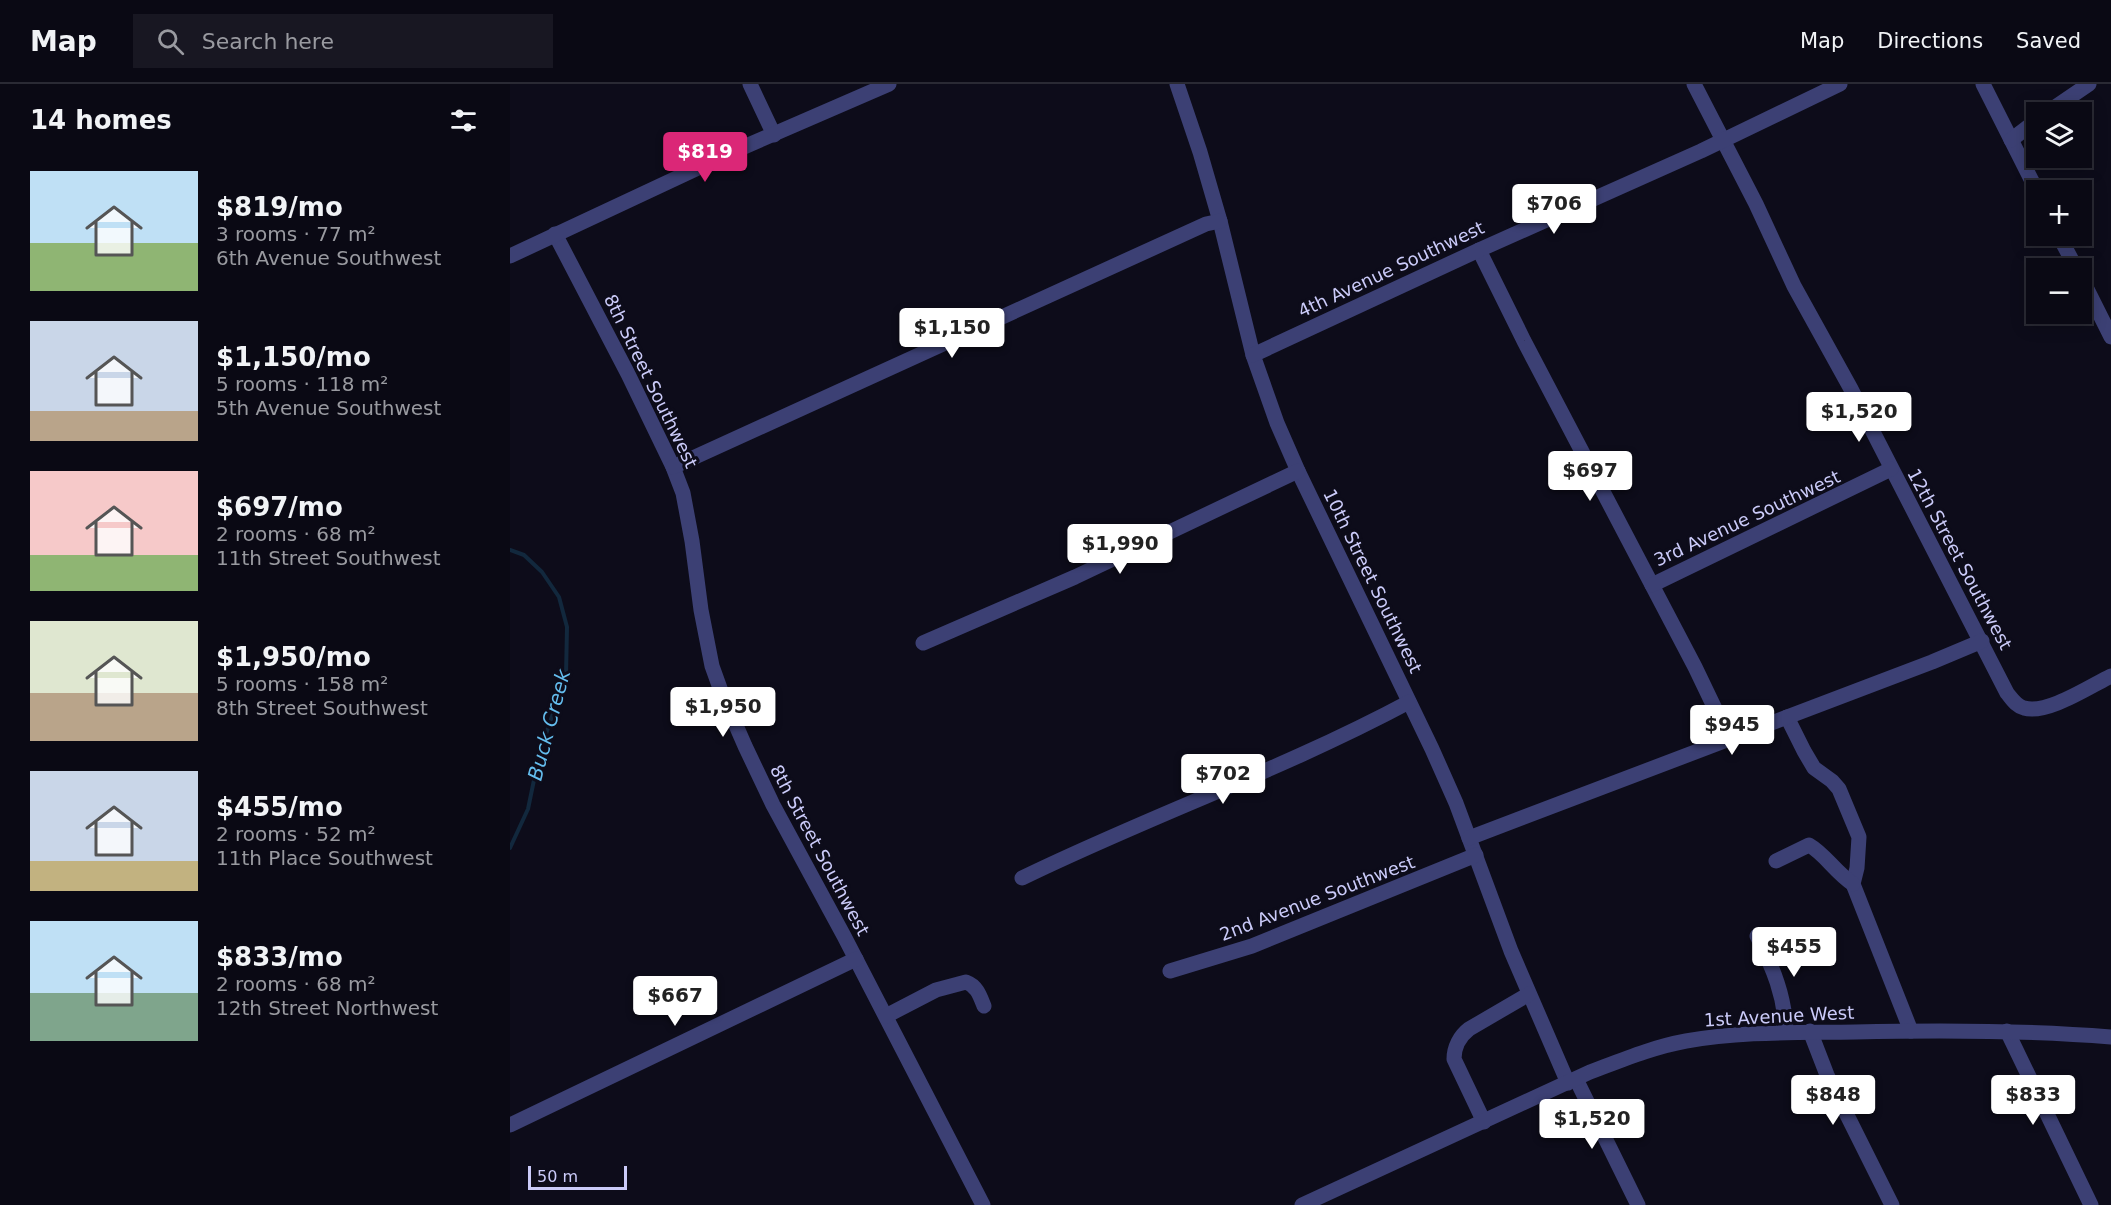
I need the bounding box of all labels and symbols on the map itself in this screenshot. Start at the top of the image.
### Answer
pin: $819 [669,132,741,183]
pin: $706 [1518,184,1590,235]
street label: 4th Avenue Southwest [1295,217,1487,321]
street label: 8th Street Southwest [600,291,702,471]
pin: $1,150 [903,308,1001,359]
pin: $1,520 [1810,392,1908,443]
pin: $697 [1554,451,1626,502]
street label: 12th Street Southwest [1903,465,2017,653]
street label: 3rd Avenue Southwest [1651,466,1843,570]
street label: 10th Street Southwest [1319,486,1427,676]
pin: $1,990 [1071,524,1169,575]
water label: Buck Creek [523,666,576,783]
pin: $1,950 [674,687,772,738]
pin: $945 [1696,705,1768,756]
pin: $702 [1187,754,1259,805]
street label: 8th Street Southwest [766,761,874,939]
street label: 2nd Avenue Southwest [1217,851,1417,945]
pin: $455 [1758,927,1830,978]
pin: $667 [639,976,711,1027]
street label: 1st Avenue West [1703,1002,1855,1030]
pin: $848 [1797,1075,1869,1126]
pin: $833 [1997,1075,2069,1126]
pin: $1,520 [1543,1099,1641,1150]
scale bar [528,1163,627,1190]

